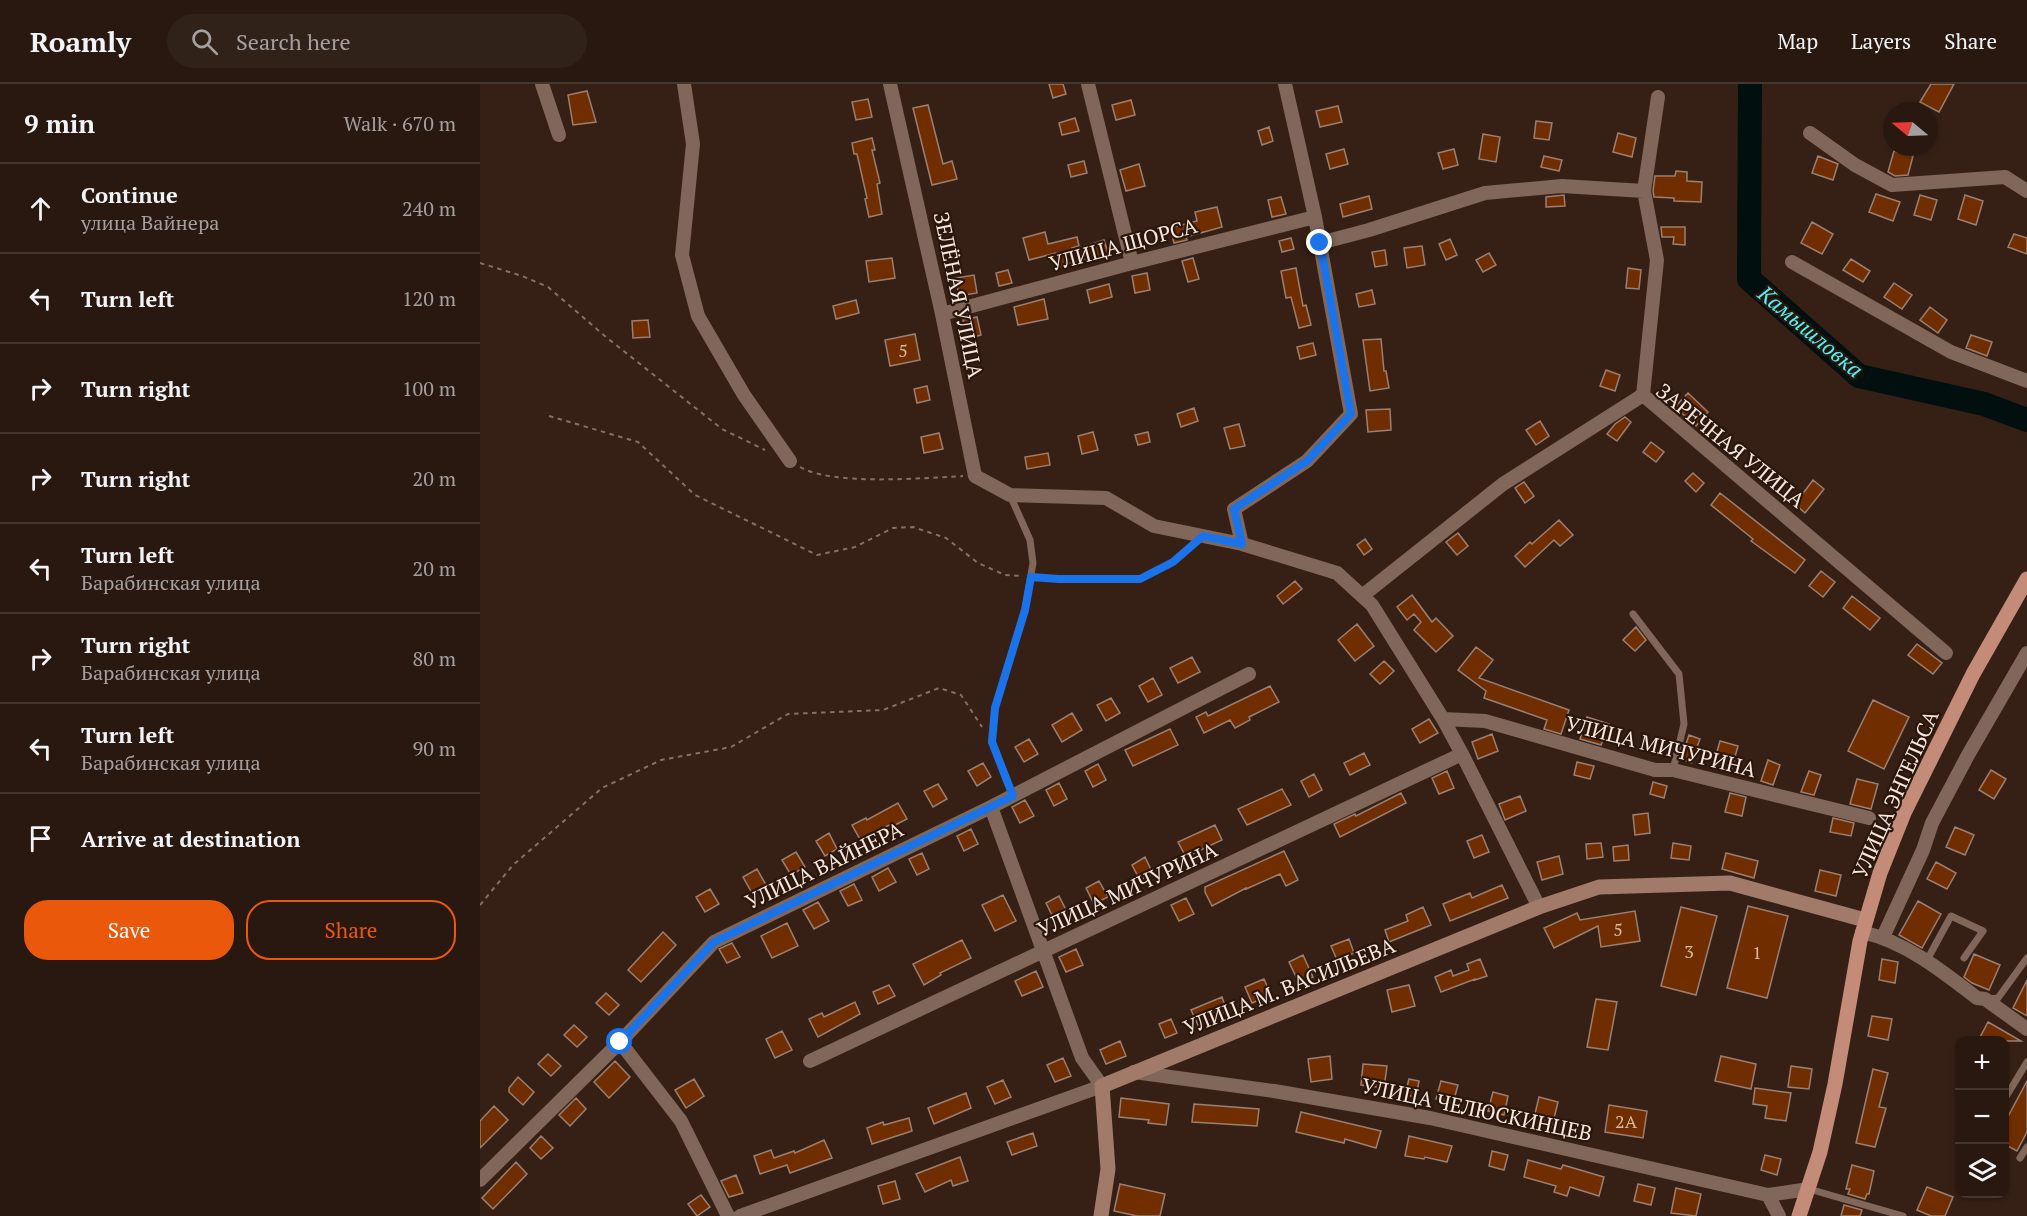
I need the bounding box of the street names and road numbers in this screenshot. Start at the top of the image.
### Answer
street label: ЗЕЛЁНАЯ УЛИЦА [928,209,990,381]
street label: УЛИЦА ЩОРСА [1046,211,1201,277]
street label: ЗАРЕЧНАЯ УЛИЦА [1651,376,1812,514]
street label: УЛИЦА ЭНГЕЛЬСА [1845,705,1945,883]
street label: УЛИЦА МИЧУРИНА [1563,709,1760,783]
street label: УЛИЦА ВАЙНЕРА [740,814,908,915]
street label: УЛИЦА МИЧУРИНА [1033,835,1222,943]
street label: УЛИЦА М. ВАСИЛЬЕВА [1179,930,1400,1041]
street label: УЛИЦА ЧЕЛЮСКИНЦЕВ [1359,1071,1595,1147]

